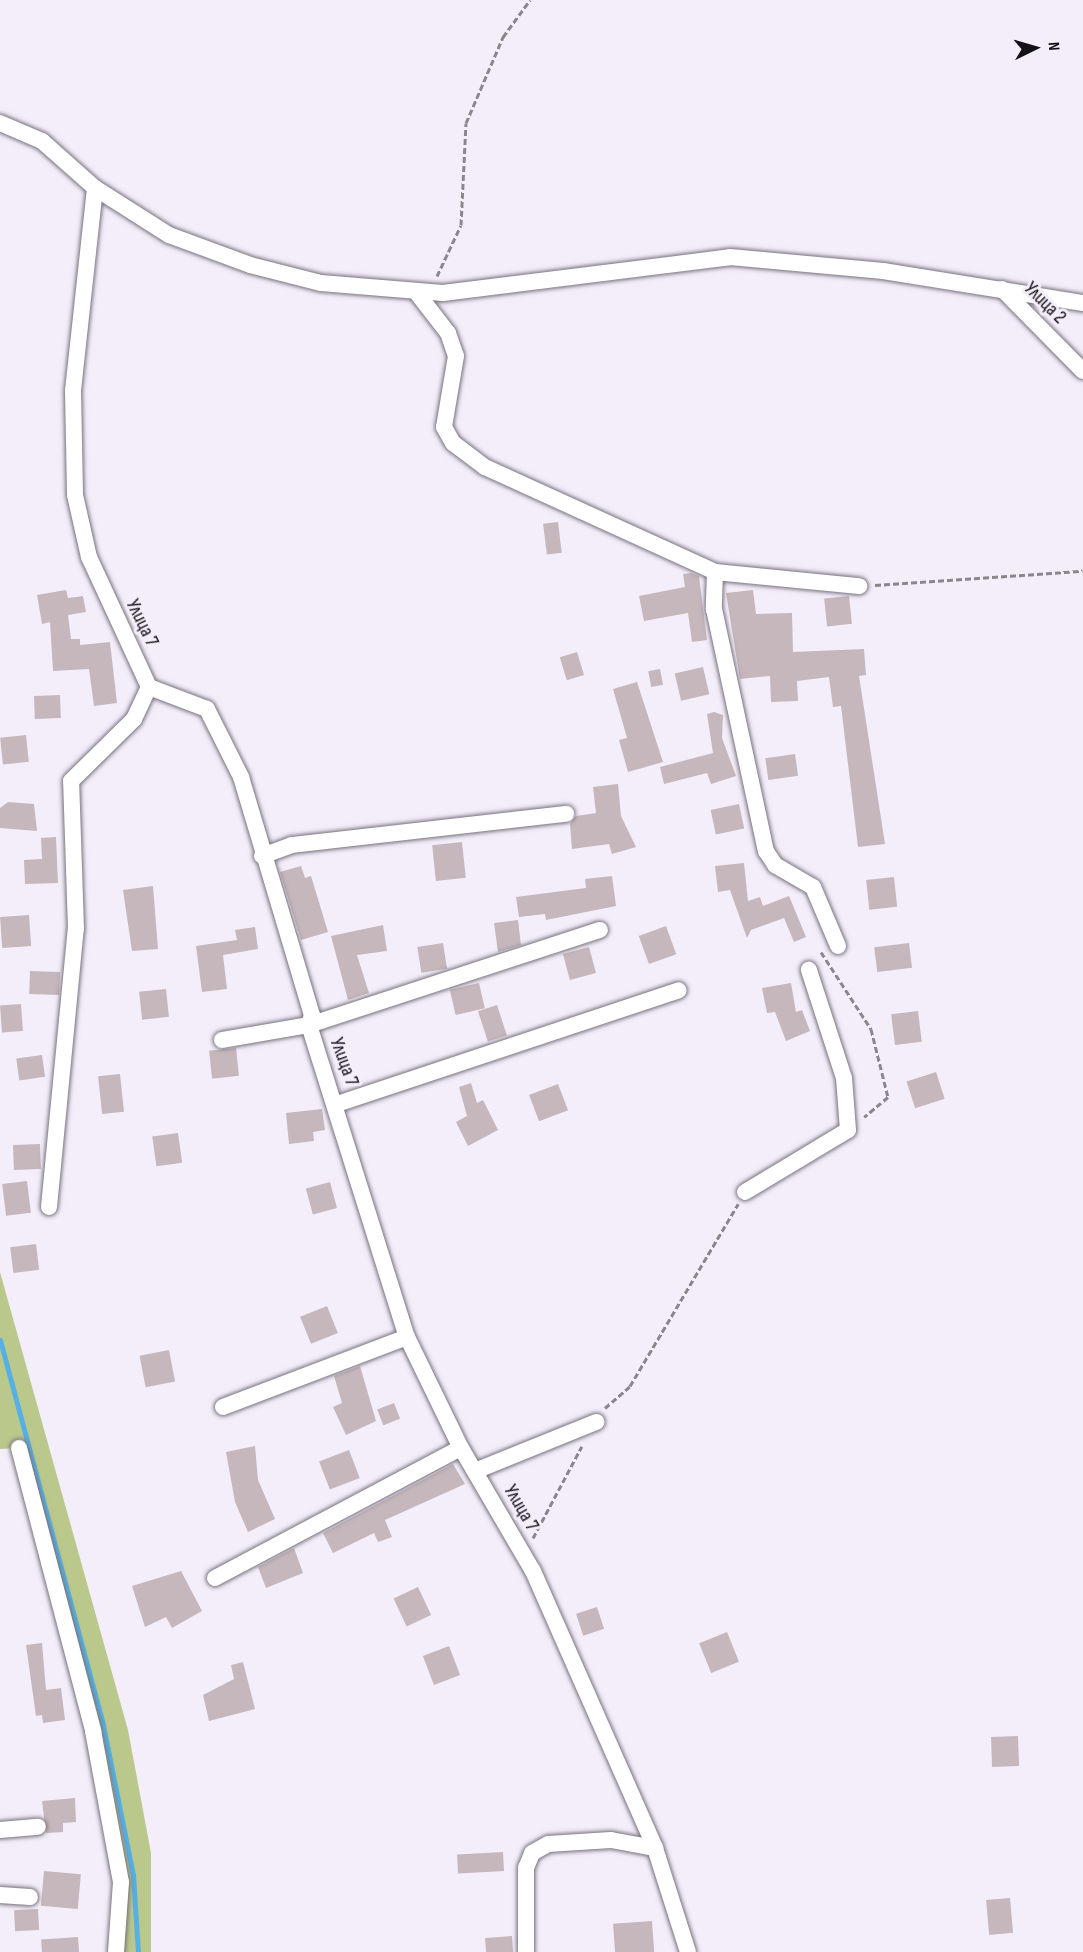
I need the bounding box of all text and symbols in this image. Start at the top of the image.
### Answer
north arrow [1005,18,1065,78]
text: N [1044,41,1063,51]
street label: Улица 2 [1019,277,1071,329]
street label: Улица 7 [120,595,164,651]
street label: Улица 7 [324,1034,364,1090]
street label: Улица 7 [498,1480,544,1536]

